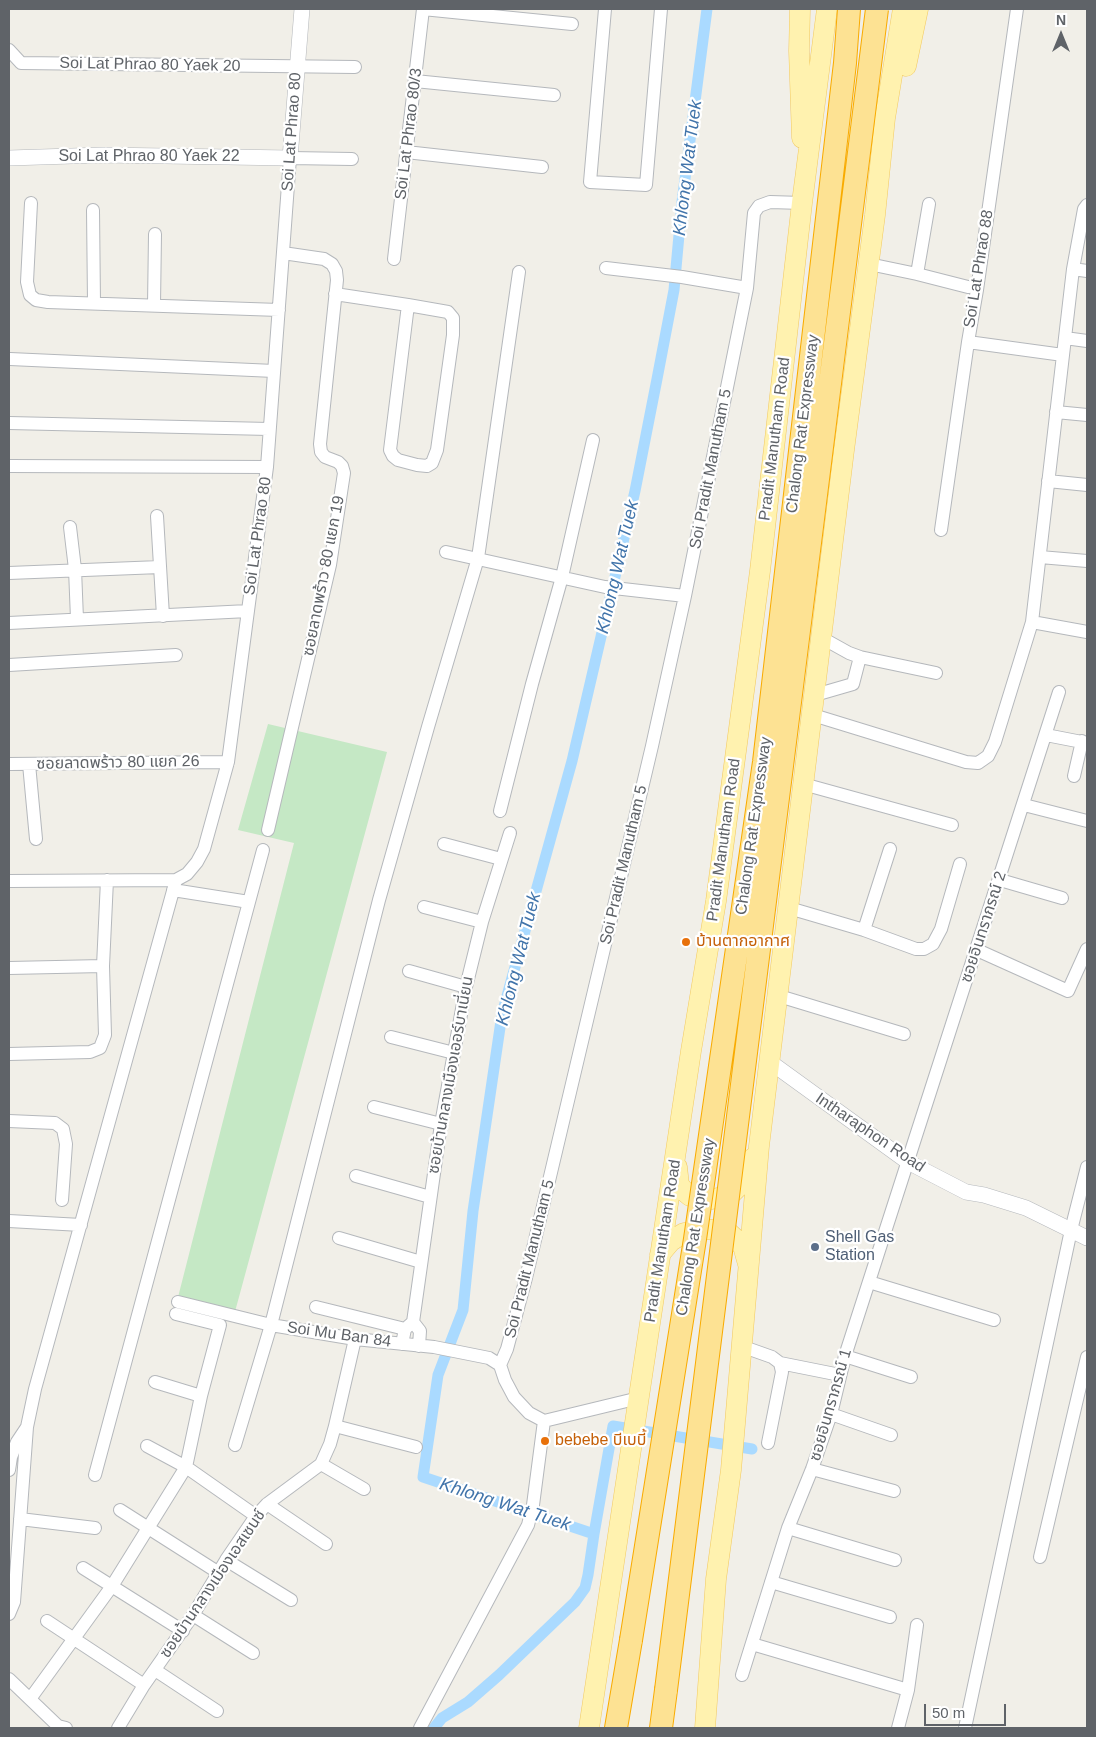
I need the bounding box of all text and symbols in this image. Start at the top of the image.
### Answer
north arrow [1036,10,1086,60]
text: N [1056,12,1066,28]
street label: Soi Lat Phrao 80 Yaek 20 [59,54,241,76]
street label: Soi Lat Phrao 80/3 [391,67,427,201]
street label: Soi Lat Phrao 80 [278,72,306,192]
water label: Khlong Wat Tuek [669,99,707,237]
street label: Soi Lat Phrao 80 Yaek 22 [58,147,240,167]
street label: Soi Lat Phrao 88 [960,209,998,329]
street label: Chalong Rat Expressway [783,334,823,514]
street label: Pradit Manutham Road [755,356,795,522]
street label: Soi Pradit Manutham 5 [686,387,736,551]
street label: Soi Lat Phrao 80 [240,476,276,596]
street label: ซอยลาดพร้าว 80 แยก 19 [299,494,349,658]
water label: Khlong Wat Tuek [592,498,644,636]
street label: Chalong Rat Expressway [732,736,776,916]
street label: ซอยลาดพร้าว 80 แยก 26 [36,752,200,774]
street label: Pradit Manutham Road [703,757,745,923]
street label: Soi Pradit Manutham 5 [596,784,652,946]
street label: ซอยอินทราภรณ์ 2 [957,869,1011,985]
water label: Khlong Wat Tuek [492,890,546,1028]
place label: บ้านตากอากาศ [696,932,790,952]
marker: บ้านตากอากาศ [680,936,692,948]
street label: ซอยบ้านกลางเมืองเออร์บาเนี่ยน [424,975,478,1175]
street label: Intharaphon Road [812,1089,928,1177]
street label: Chalong Rat Expressway [672,1137,720,1317]
street label: Pradit Manutham Road [641,1158,685,1324]
street label: Soi Pradit Manutham 5 [501,1178,559,1340]
place label: Shell Gas Station [825,1228,894,1266]
marker: Shell Gas Station [809,1241,821,1253]
street label: Soi Mu Ban 84 [286,1318,392,1352]
street label: ซอยอินทราภรณ์ 1 [806,1347,856,1463]
place label: bebebe บีเบบี้ [555,1431,646,1451]
marker: bebebe บีเบบี้ [539,1435,551,1447]
water label: Khlong Wat Tuek [437,1474,573,1536]
street label: ซอยบ้านกลางเมืองเอสเซนซ์ [156,1506,270,1662]
scale bar [926,1694,1008,1726]
text: 50 m [932,1704,965,1721]

